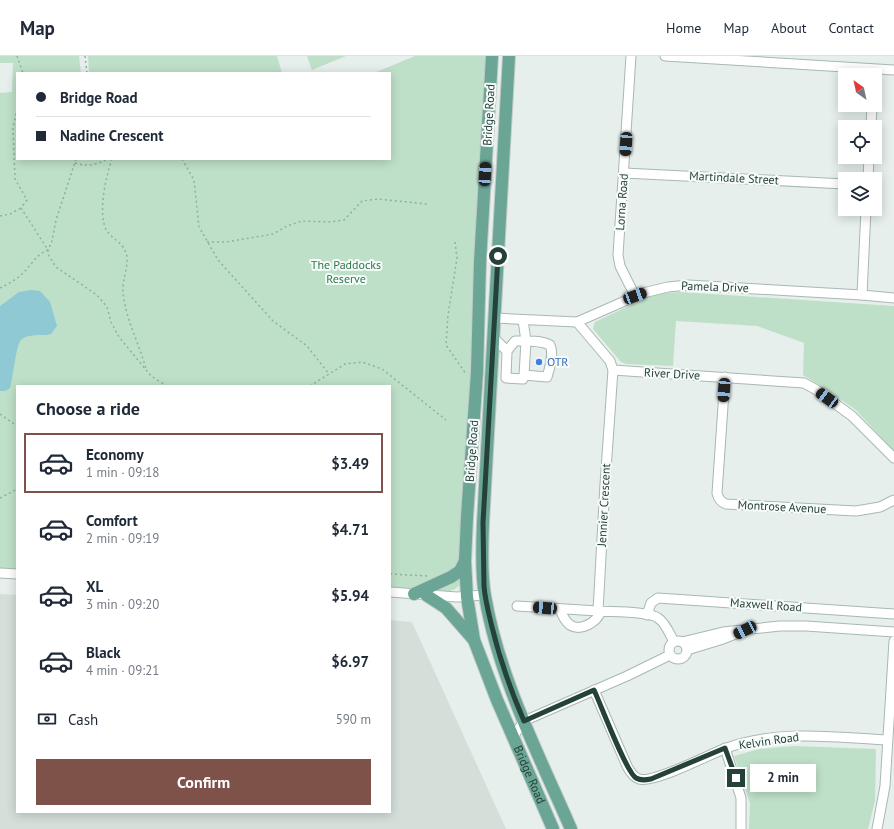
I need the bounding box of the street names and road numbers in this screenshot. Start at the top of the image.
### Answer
street label: Bridge Road [479,84,498,146]
street label: Martindale Street [689,168,779,187]
street label: Lorna Road [612,173,631,231]
street label: Pamela Drive [681,278,749,295]
street label: River Drive [644,365,701,382]
street label: Bridge Road [462,420,481,482]
street label: Jennier Crescent [594,463,613,548]
street label: Montrose Avenue [737,497,827,516]
street label: Maxwell Road [730,595,802,614]
street label: Kelvin Road [738,729,800,752]
street label: Bridge Road [511,743,549,806]

